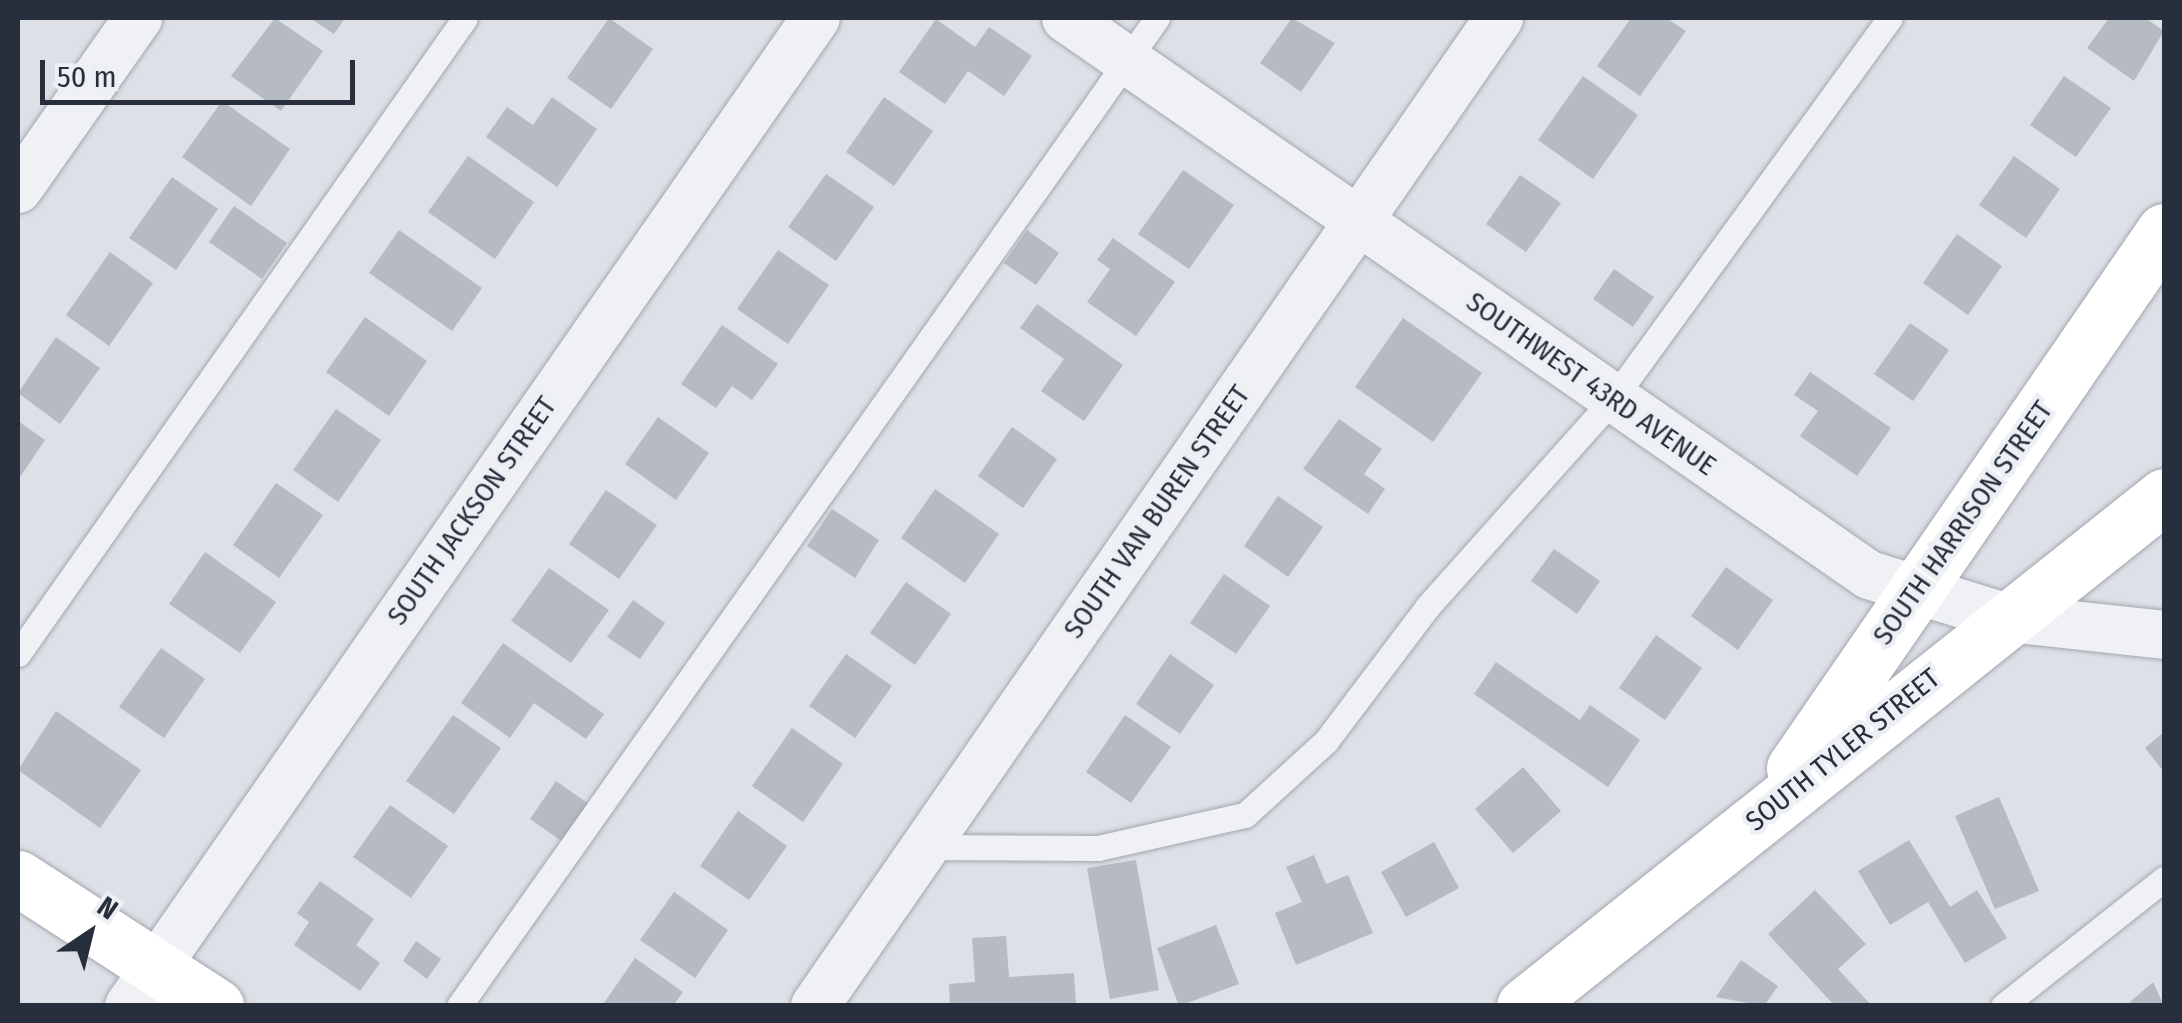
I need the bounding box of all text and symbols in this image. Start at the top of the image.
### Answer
scale bar [45,40,360,102]
text: 50 m [57,59,117,95]
street label: SOUTHWEST 43RD AVENUE [1460,285,1722,483]
street label: SOUTH VAN BUREN STREET [1057,379,1257,645]
street label: SOUTH JACKSON STREET [380,390,564,632]
street label: SOUTH HARRISON STREET [1866,395,2060,651]
street label: SOUTH TYLER STREET [1739,662,1947,838]
north arrow [40,883,140,983]
text: N [91,890,124,926]

